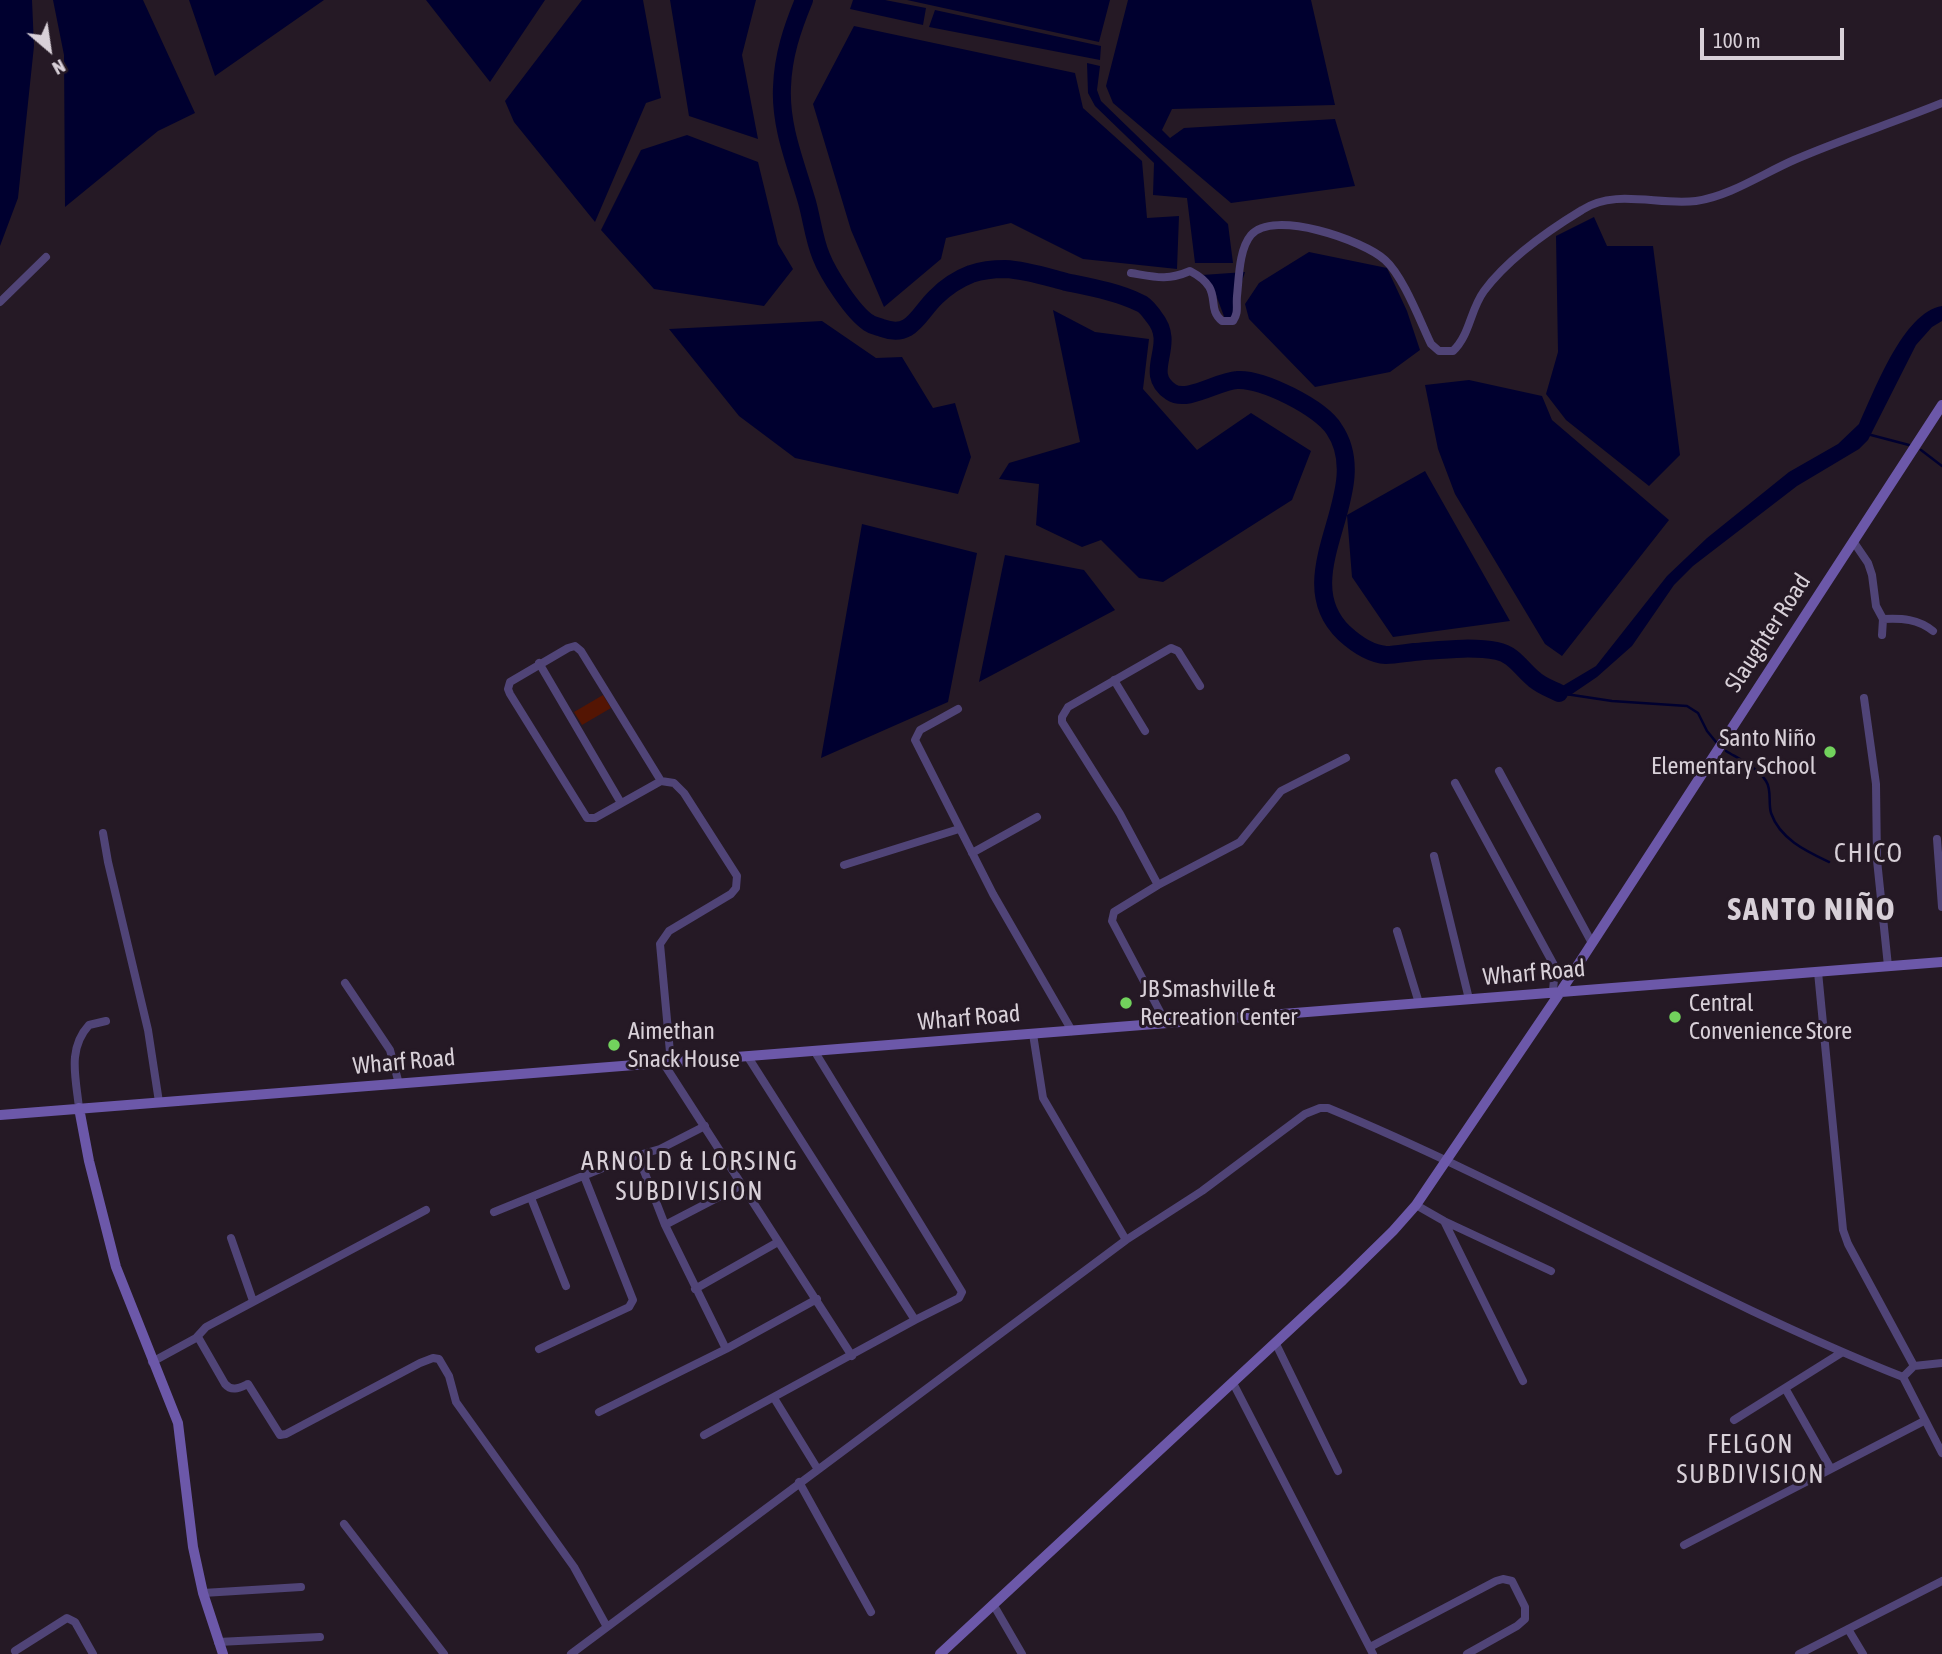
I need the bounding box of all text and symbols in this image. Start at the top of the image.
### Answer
north arrow [14,14,84,84]
scale bar [1704,14,1848,58]
text: 100 m [1713,28,1761,52]
text: N [49,55,69,80]
street label: Slaughter Road [1719,569,1817,697]
place label: Santo Niño Elementary School [1651,724,1816,780]
marker: Santo Niño Elementary School [1822,744,1838,760]
district label: CHICO [1835,838,1903,870]
district label: SANTO NIÑO [1729,891,1895,929]
street label: Wharf Road [1482,954,1586,992]
place label: JB Smashville & Recreation Center [1140,975,1297,1031]
place label: Central Convenience Store [1689,989,1852,1045]
marker: JB Smashville & Recreation Center [1118,995,1134,1011]
street label: Wharf Road [917,999,1021,1037]
marker: Central Convenience Store [1667,1009,1683,1025]
place label: Aimethan Snack House [628,1017,740,1073]
marker: Aimethan Snack House [606,1037,622,1053]
street label: Wharf Road [352,1043,456,1081]
district label: ARNOLD & LORSING SUBDIVISION [583,1146,797,1208]
district label: FELGON SUBDIVISION [1678,1429,1824,1490]

